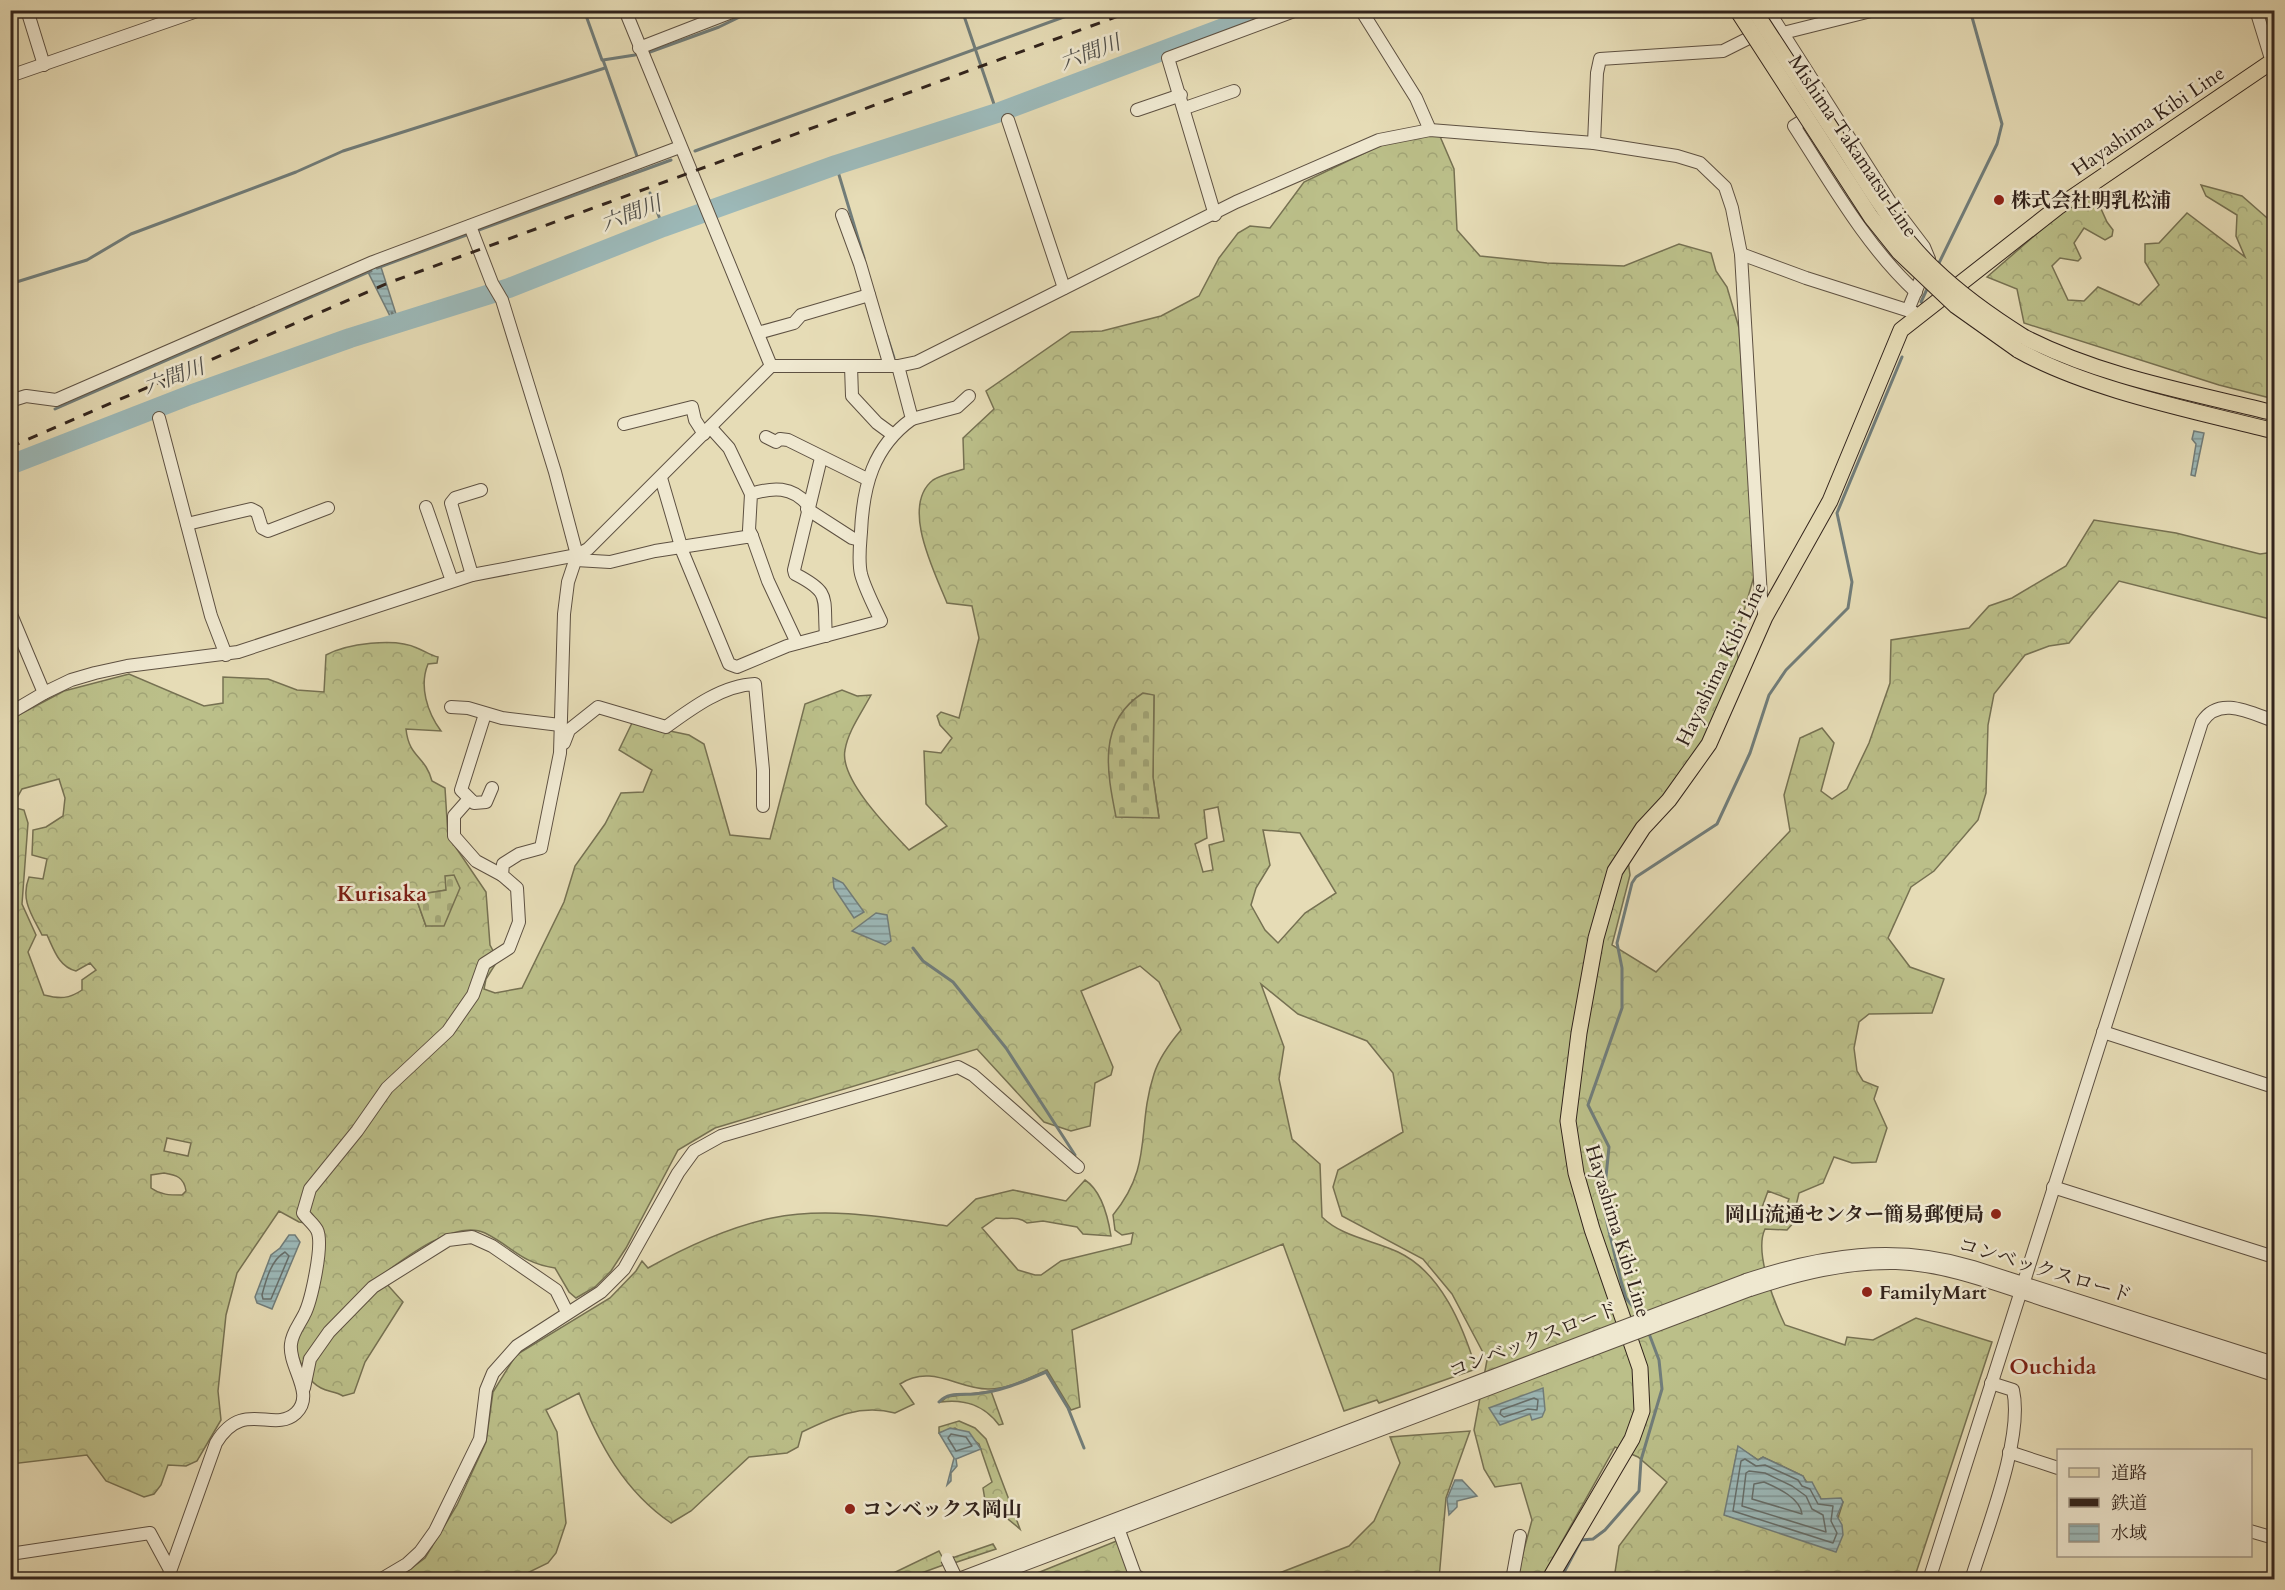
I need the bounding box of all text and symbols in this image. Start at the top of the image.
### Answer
water label: 六間川 [1055,27,1126,78]
street label: Mishima Takamatsu Line [1782,50,1924,242]
street label: Hayashima Kibi Line [2066,60,2230,182]
place label: 株式会社明乳松浦 [2011,187,2171,214]
water label: 六間川 [596,188,667,239]
marker: 株式会社明乳松浦 [1992,193,2006,207]
water label: 六間川 [139,352,210,401]
street label: Hayashima Kibi Line [1670,578,1772,750]
district label: Kurisaka [337,879,427,909]
street label: Hayashima Kibi Line [1579,1141,1657,1321]
place label: 岡山流通センター簡易郵便局 [1725,1201,1984,1228]
marker: 岡山流通センター簡易郵便局 [1989,1207,2003,1221]
street label: コンベックスロード [1955,1231,2135,1309]
place label: FamilyMart [1879,1279,1987,1306]
marker: FamilyMart [1860,1285,1874,1299]
street label: コンベックスロード [1444,1295,1622,1385]
district label: Ouchida [2009,1352,2097,1382]
legend [2057,1449,2252,1557]
text: 道路 [2111,1461,2147,1486]
text: 鉄道 [2111,1491,2147,1516]
place label: コンベックス岡山 [862,1496,1022,1523]
marker: コンベックス岡山 [843,1502,857,1516]
text: 水域 [2111,1521,2147,1546]

